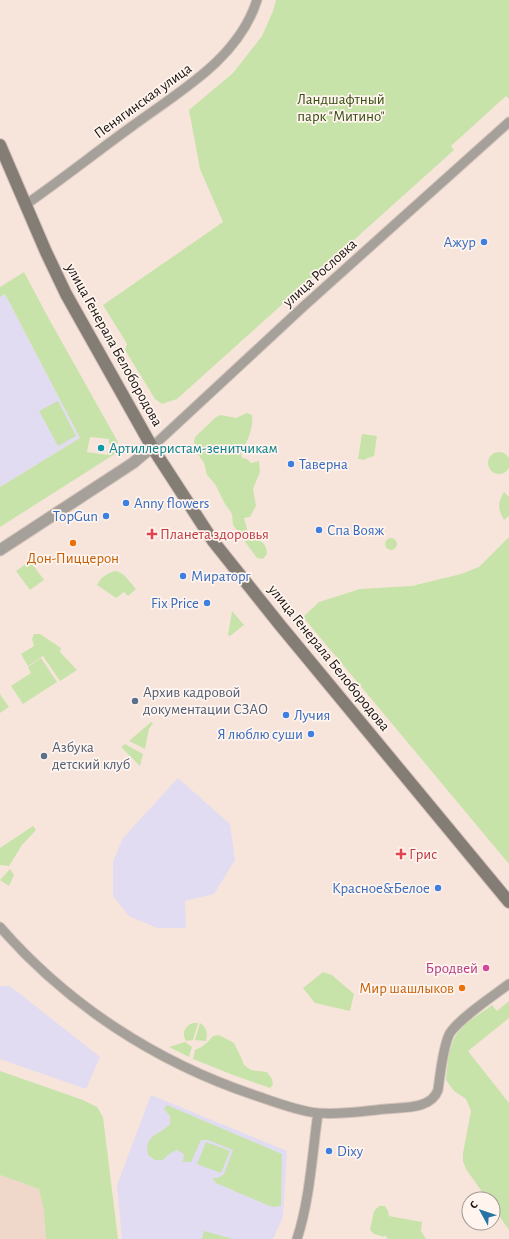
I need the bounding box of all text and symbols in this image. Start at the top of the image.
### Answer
street label: Пенягинская улица [91,61,195,141]
park label: Ландшафтный парк "Митино" [297,92,385,124]
place label: Ажур [443,235,476,250]
street label: улица Рословка [280,236,360,310]
marker: Ажур [479,237,489,247]
street label: улица Генерала Белобородова [62,260,165,429]
place label: Артиллеристам-зенитчикам [109,441,278,456]
marker: Артиллеристам-зенитчикам [96,443,106,453]
place label: Таверна [299,457,348,472]
marker: Таверна [286,459,296,469]
place label: Anny flowers [134,496,209,511]
marker: Anny flowers [121,498,131,508]
place label: TopGun [53,509,98,524]
marker: TopGun [101,511,111,521]
place label: Спа Вояж [327,523,384,538]
marker: Спа Вояж [314,525,324,535]
place label: Планета здоровья [160,527,269,542]
marker: Планета здоровья [147,529,157,539]
marker: Дон-Пиццерон [68,538,78,548]
place label: Дон-Пиццерон [27,551,119,566]
place label: Мираторг [191,569,251,584]
marker: Мираторг [178,571,188,581]
street label: улица Генерала Белобородова [265,581,393,734]
place label: Fix Price [151,596,199,611]
marker: Fix Price [202,598,212,608]
place label: Архив кадровой документации СЗАО [143,685,268,717]
marker: Архив кадровой документации СЗАО [130,696,140,706]
place label: Лучия [294,708,330,723]
marker: Лучия [281,710,291,720]
place label: Я люблю суши [217,727,303,742]
marker: Я люблю суши [306,729,316,739]
place label: Азбука детский клуб [52,740,130,772]
marker: Азбука детский клуб [39,751,49,761]
place label: Грис [409,847,437,862]
marker: Грис [396,849,406,859]
place label: Красное&Белое [332,881,430,896]
marker: Красное&Белое [433,883,443,893]
place label: Бродвей [425,961,478,976]
marker: Бродвей [481,963,491,973]
place label: Мир шашлыков [359,981,454,996]
marker: Мир шашлыков [457,983,467,993]
place label: Dixy [337,1144,364,1159]
marker: Dixy [324,1146,334,1156]
north arrow [461,1191,501,1231]
text: С [468,1199,480,1211]

